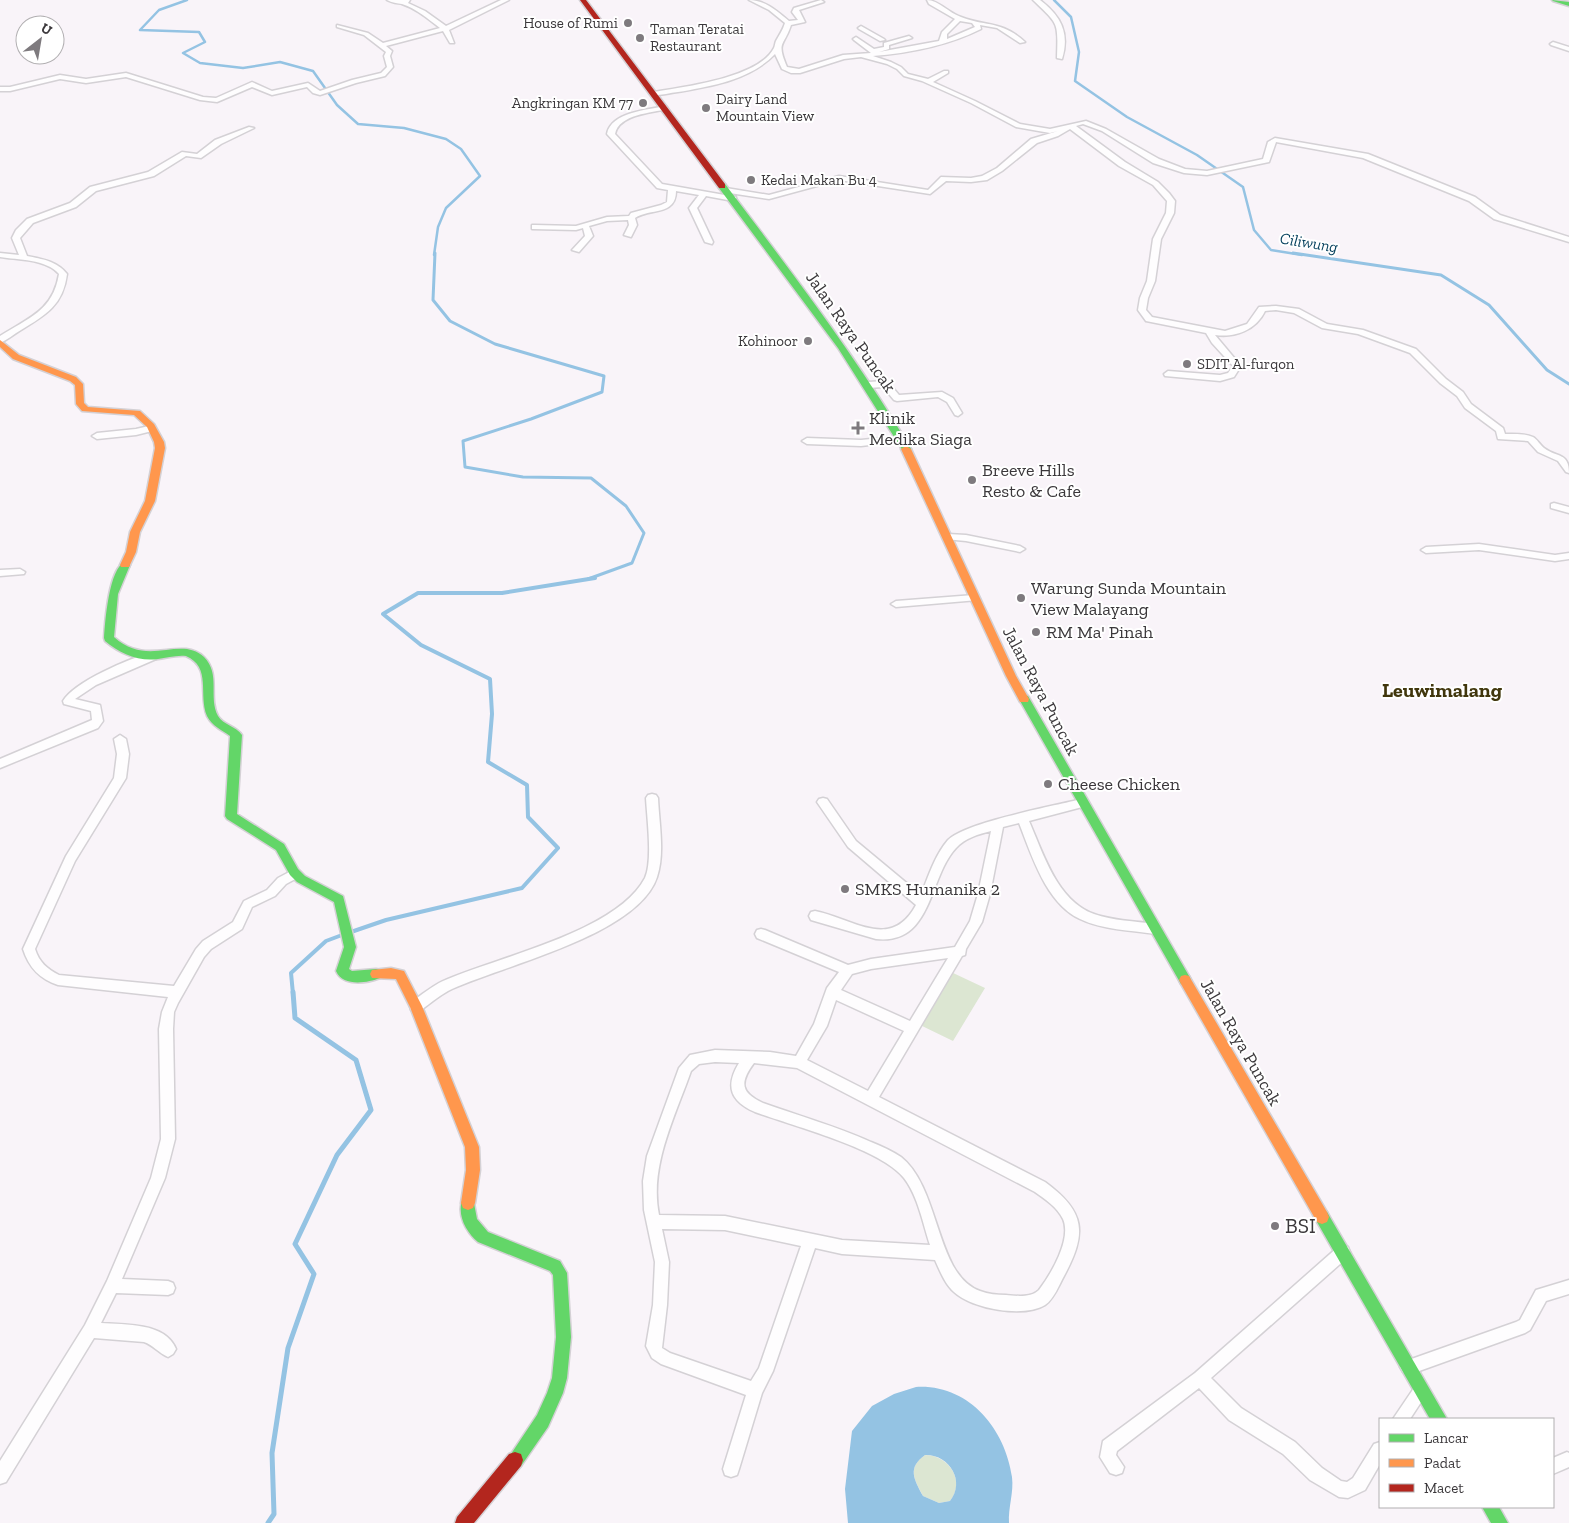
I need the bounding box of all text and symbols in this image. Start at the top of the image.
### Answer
place label: House of Rumi [523,14,618,32]
north arrow [15,15,65,65]
marker: House of Rumi [622,17,634,29]
text: U [38,19,55,39]
place label: Taman Teratai Restaurant [650,20,744,55]
marker: Taman Teratai Restaurant [634,32,646,44]
place label: Dairy Land Mountain View [716,90,815,125]
place label: Angkringan KM 77 [512,94,633,112]
marker: Angkringan KM 77 [637,97,649,109]
marker: Dairy Land Mountain View [700,102,712,114]
place label: Kedai Makan Bu 4 [761,171,877,189]
marker: Kedai Makan Bu 4 [745,174,757,186]
water label: Ciliwung [1279,229,1340,257]
street label: Jalan Raya Puncak [801,267,901,397]
place label: Kohinoor [738,332,798,350]
marker: Kohinoor [802,335,814,347]
place label: SDIT Al-furqon [1197,355,1295,373]
marker: SDIT Al-furqon [1181,358,1193,370]
place label: Klinik Medika Siaga [869,407,972,450]
marker: Klinik Medika Siaga [851,421,865,435]
place label: Breeve Hills Resto & Cafe [982,459,1081,502]
marker: Breeve Hills Resto & Cafe [966,474,978,486]
place label: Warung Sunda Mountain View Malayang [1030,577,1227,620]
marker: Warung Sunda Mountain View Malayang [1015,592,1027,604]
place label: RM Ma' Pinah [1046,621,1153,643]
street label: Jalan Raya Puncak [998,623,1085,760]
marker: RM Ma' Pinah [1030,626,1042,638]
district label: Leuwimalang [1382,678,1503,702]
place label: Cheese Chicken [1058,773,1181,795]
marker: Cheese Chicken [1042,778,1054,790]
place label: SMKS Humanika 2 [855,878,1000,900]
marker: SMKS Humanika 2 [839,883,851,895]
street label: Jalan Raya Puncak [1196,975,1287,1110]
place label: BSI [1285,1213,1316,1238]
marker: BSI [1269,1220,1281,1232]
legend [1379,1418,1554,1508]
text: Lancar [1424,1429,1469,1447]
text: Padat [1424,1454,1461,1472]
text: Macet [1424,1479,1464,1497]

